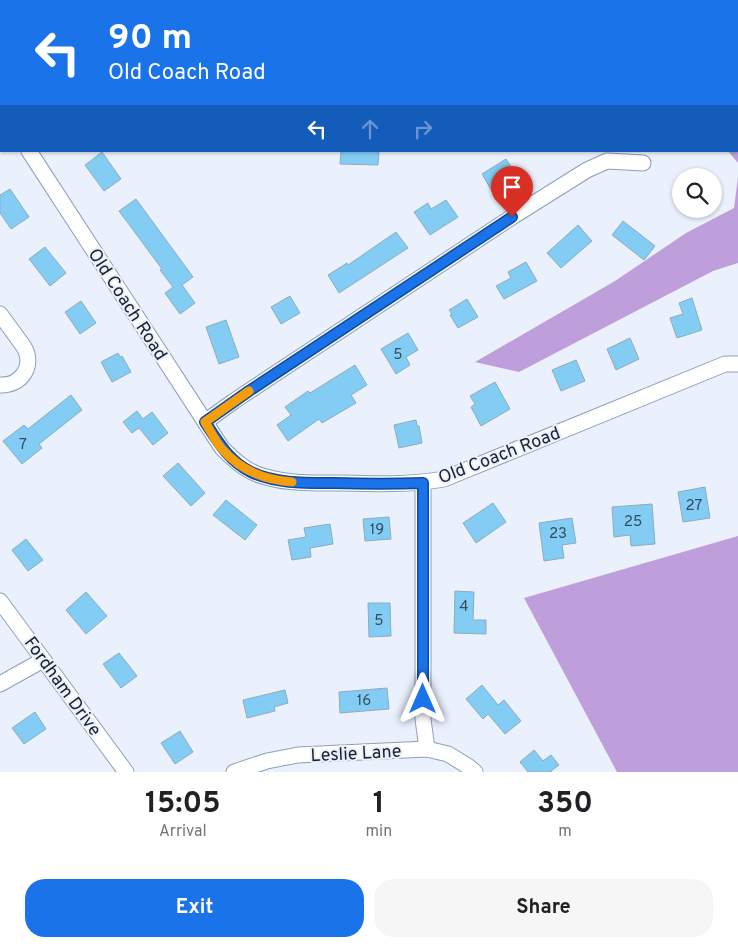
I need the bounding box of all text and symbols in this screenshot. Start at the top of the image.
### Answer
text: 90 m [108,17,192,61]
icon: left [25,20,90,85]
text: Old Coach Road [108,60,266,87]
icon: left [303,115,331,143]
icon: ahead [356,115,384,143]
icon: right [409,115,437,143]
pin [491,166,533,217]
map controls [672,168,722,218]
button: search [672,168,722,218]
icon: arrive [498,173,526,201]
street label: Old Coach Road [82,244,172,365]
house number: 5 [393,346,403,365]
street label: Old Coach Road [435,423,564,490]
house number: 7 [19,436,27,455]
house number: 27 [686,497,703,516]
house number: 25 [624,513,642,532]
house number: 19 [370,521,384,540]
house number: 23 [549,525,567,544]
house number: 4 [459,598,469,617]
house number: 5 [374,612,384,631]
street label: Fordham Drive [18,633,106,741]
position arrow [396,672,448,724]
house number: 16 [357,692,371,711]
street label: Leslie Lane [310,741,402,768]
text: 15:05 [145,786,221,823]
text: 1 [373,786,385,823]
text: 350 [537,786,593,823]
text: Arrival [159,822,207,842]
text: min [366,822,392,842]
text: m [558,822,572,842]
button: Exit [25,879,364,937]
button: Share [374,879,713,937]

